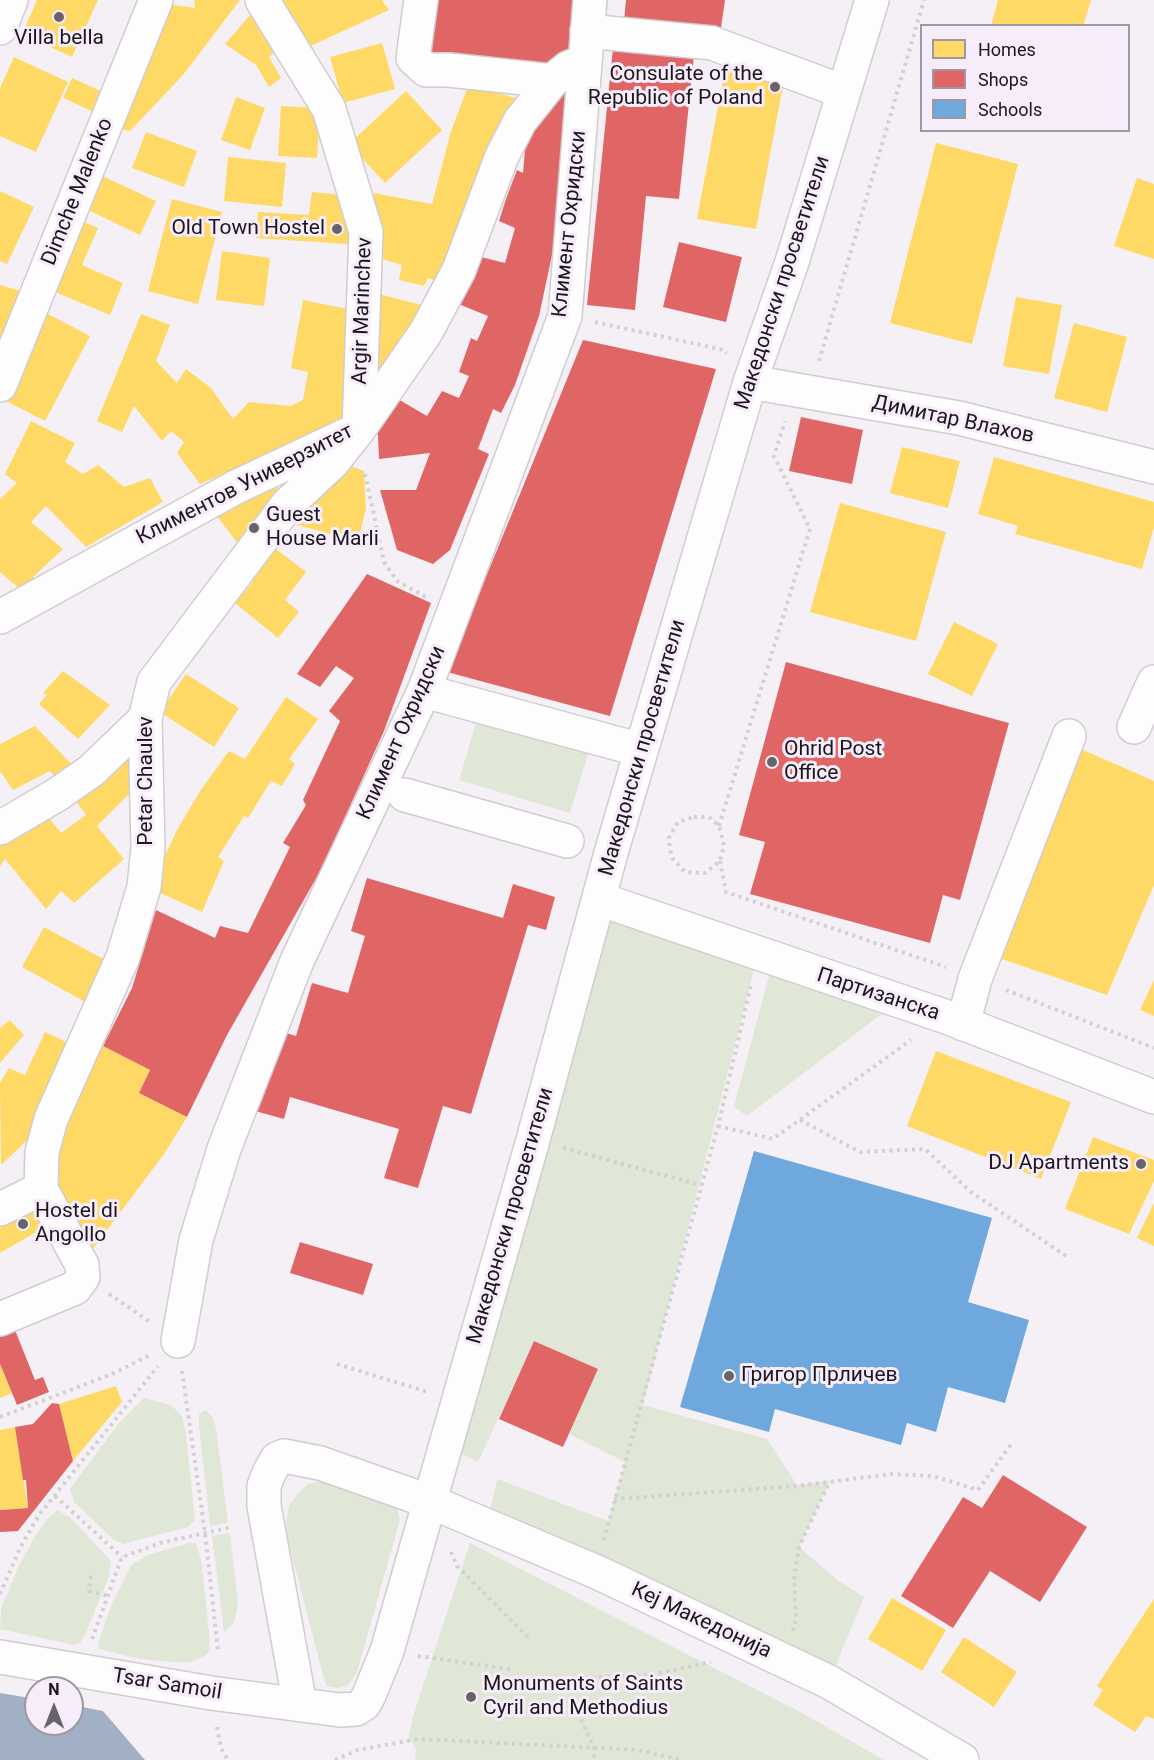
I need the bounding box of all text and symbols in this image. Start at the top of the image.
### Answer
marker: Villa bella [52,10,66,24]
legend [920,24,1130,132]
place label: Villa bella [14,26,104,52]
text: Homes [978,39,1036,60]
place label: Consulate of the Republic of Poland [588,62,763,112]
text: Shops [978,69,1028,90]
marker: Consulate of the Republic of Poland [768,80,782,94]
text: Schools [978,99,1042,120]
street label: Dimche Malenko [37,115,119,269]
street label: Климент Охридски [548,129,592,319]
street label: Македонски просветители [730,153,836,413]
place label: Old Town Hostel [171,216,325,242]
marker: Old Town Hostel [330,222,344,236]
street label: Argir Marinchev [348,237,378,385]
street label: Димитар Влахов [870,391,1036,449]
street label: Климентов Универзитет [132,419,358,551]
place label: Guest House Marli [266,503,379,553]
marker: Guest House Marli [247,521,261,535]
street label: Македонски просветители [594,617,692,879]
street label: Климент Охридски [352,642,452,824]
street label: Petar Chaulev [134,716,160,846]
place label: Ohrid Post Office [784,737,882,787]
marker: Ohrid Post Office [765,755,779,769]
street label: Партизанска [813,963,943,1027]
street label: Македонски просветители [462,1085,560,1347]
place label: DJ Apartments [988,1151,1129,1177]
marker: DJ Apartments [1134,1157,1148,1171]
place label: Hostel di Angollo [35,1199,118,1249]
marker: Hostel di Angollo [16,1217,30,1231]
place label: Григор Прличев [741,1363,898,1389]
marker: Григор Прличев [722,1369,736,1383]
street label: Кеј Македонија [627,1577,775,1665]
street label: Tsar Samoil [110,1664,224,1706]
place label: Monuments of Saints Cyril and Methodius [483,1672,683,1722]
north arrow [24,1676,84,1736]
text: N [48,1680,60,1699]
marker: Monuments of Saints Cyril and Methodius [464,1690,478,1704]

